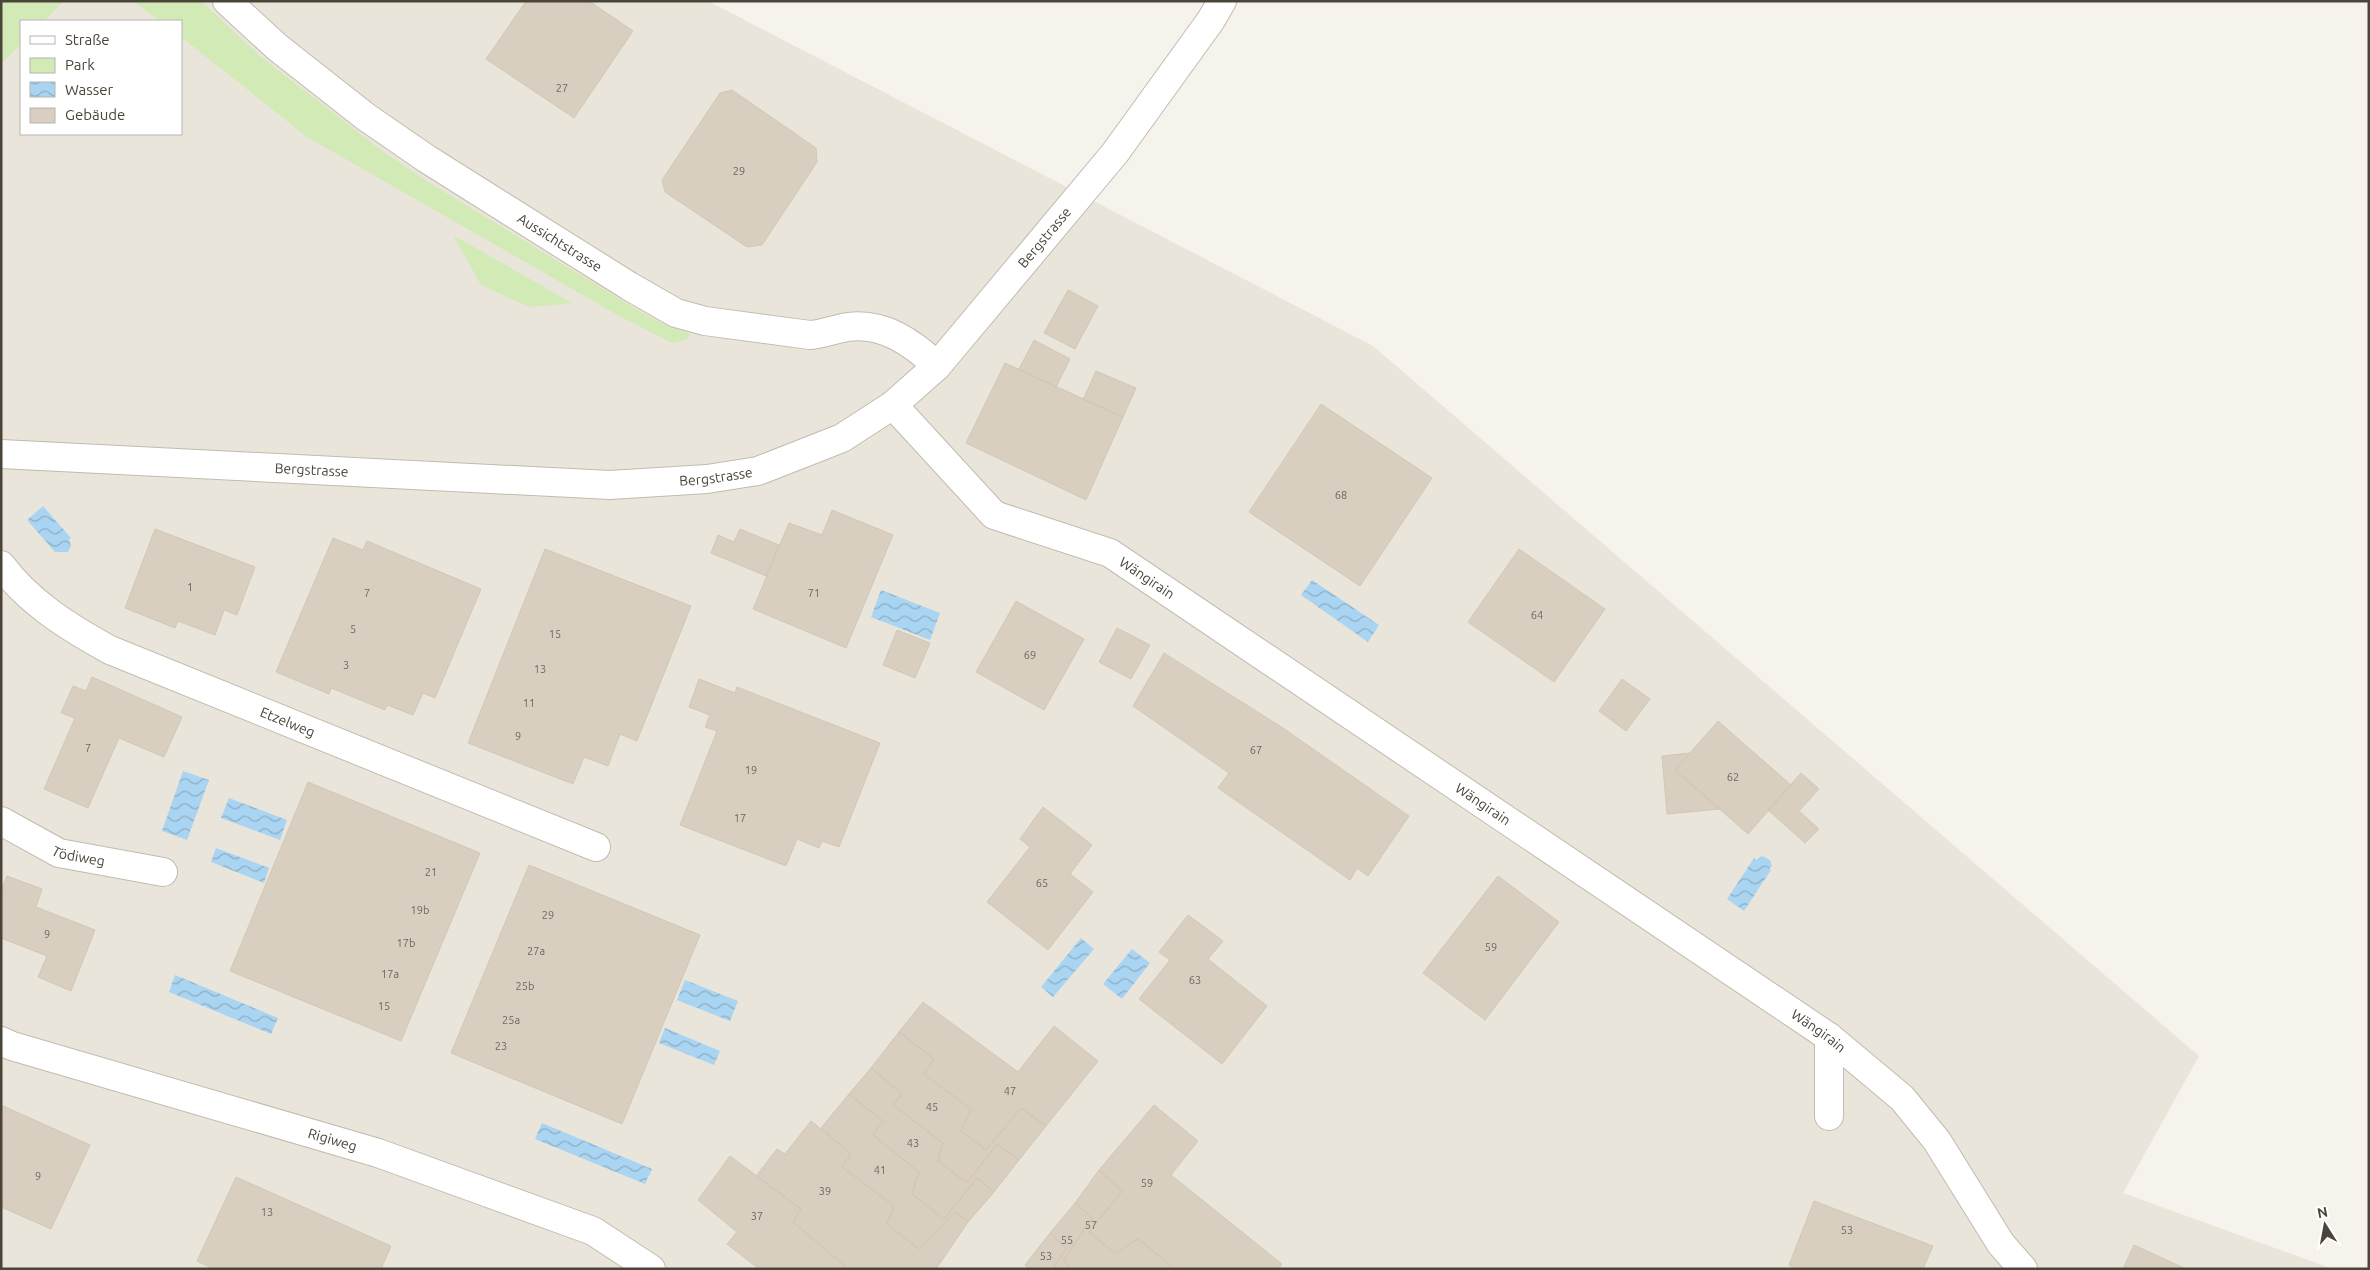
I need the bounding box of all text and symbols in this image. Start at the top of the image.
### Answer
legend [20,20,182,135]
text: Straße [65,31,109,48]
text: Park [65,56,95,73]
text: Wasser [65,81,114,98]
house number: 27 [556,82,568,94]
text: Gebäude [65,106,125,123]
house number: 29 [733,165,745,177]
street label: Bergstrasse [1015,204,1074,271]
street label: Aussichtstrasse [515,210,605,275]
street label: Bergstrasse [274,460,349,480]
street label: Bergstrasse [679,464,754,489]
house number: 68 [1335,489,1347,501]
street label: Wängirain [1116,554,1178,602]
house number: 1 [187,581,193,593]
house number: 7 [364,587,370,599]
house number: 71 [808,587,820,599]
house number: 64 [1531,609,1543,621]
house number: 5 [350,623,356,635]
house number: 15 [549,628,561,640]
house number: 69 [1024,649,1036,661]
house number: 3 [343,659,349,671]
house number: 13 [534,663,546,675]
house number: 11 [523,697,535,709]
street label: Etzelweg [258,704,317,740]
house number: 9 [515,730,521,742]
house number: 7 [85,742,91,754]
house number: 67 [1250,744,1262,756]
house number: 19 [745,764,757,776]
house number: 62 [1727,771,1739,783]
street label: Wängirain [1452,780,1514,828]
house number: 17 [734,812,746,824]
street label: Tödiweg [49,843,106,869]
house number: 21 [425,866,437,878]
house number: 65 [1036,877,1048,889]
house number: 19b [411,904,429,916]
house number: 29 [542,909,554,921]
house number: 9 [44,928,50,940]
house number: 17b [397,937,415,949]
house number: 59 [1485,941,1497,953]
house number: 27a [527,945,545,957]
house number: 17a [381,968,399,980]
house number: 63 [1189,974,1201,986]
house number: 25b [516,980,534,992]
house number: 15 [378,1000,390,1012]
street label: Wängirain [1788,1006,1849,1056]
house number: 25a [502,1014,520,1026]
house number: 23 [495,1040,507,1052]
house number: 47 [1004,1085,1016,1097]
house number: 45 [926,1101,938,1113]
street label: Rigiweg [306,1125,359,1154]
house number: 43 [907,1137,919,1149]
house number: 41 [874,1164,886,1176]
house number: 9 [35,1170,41,1182]
house number: 59 [1141,1177,1153,1189]
house number: 39 [819,1185,831,1197]
north arrow [2300,1200,2350,1250]
text: N [2316,1203,2329,1221]
house number: 13 [261,1206,273,1218]
house number: 37 [751,1210,763,1222]
house number: 57 [1085,1219,1097,1231]
house number: 53 [1841,1224,1853,1236]
house number: 55 [1061,1234,1073,1246]
house number: 53 [1040,1250,1052,1262]

